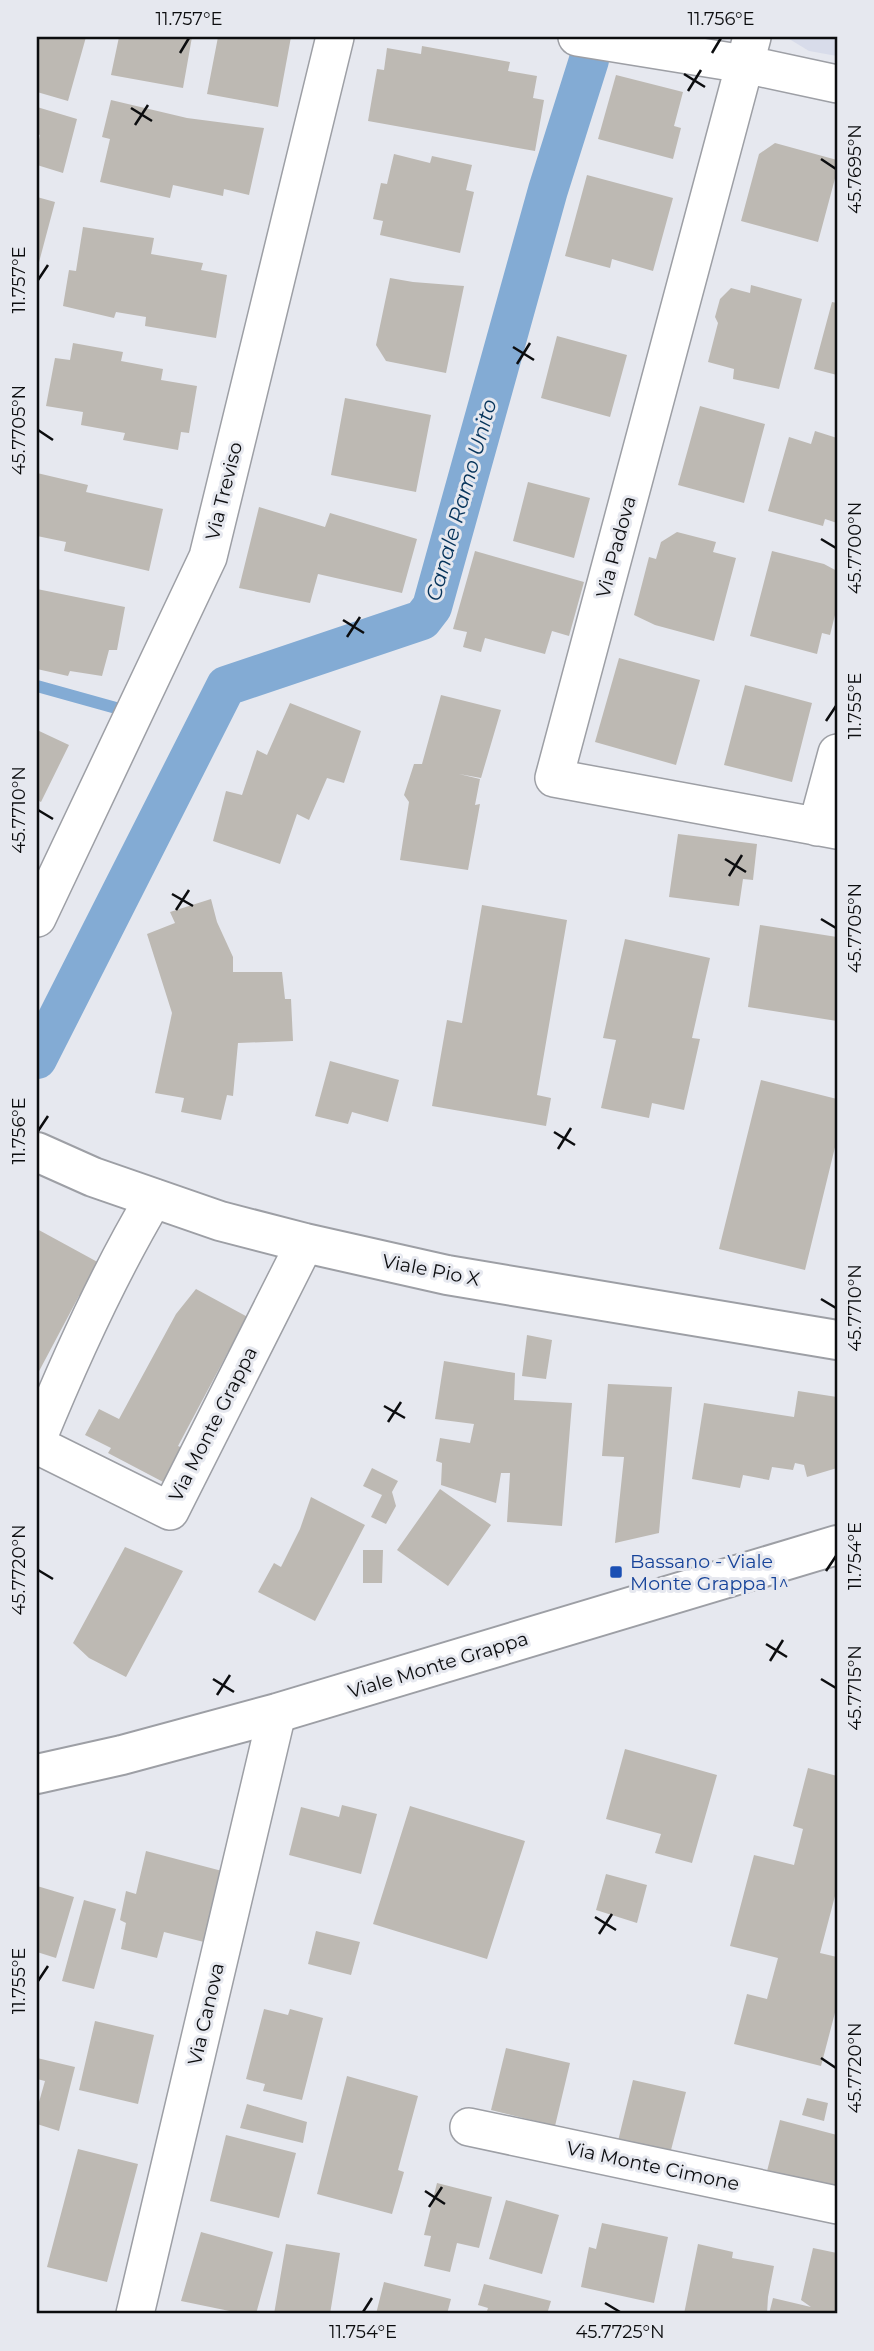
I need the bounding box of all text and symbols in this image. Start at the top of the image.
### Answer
text: 11.757°E [155,8,223,30]
text: 11.756°E [687,8,755,30]
text: 45.7695°N [844,124,866,214]
text: 11.757°E [8,246,30,314]
text: 45.7705°N [8,385,30,475]
water label: Canale Ramo Unito [420,396,502,604]
street label: Via Treviso [201,440,247,542]
street label: Via Padova [591,494,641,600]
text: 45.7700°N [844,502,866,594]
text: 11.755°E [844,673,866,739]
text: 45.7710°N [8,766,30,854]
text: 45.7705°N [844,883,866,973]
text: 11.756°E [8,1097,30,1165]
street label: Viale Pio X [380,1249,482,1291]
text: 45.7710°N [844,1264,866,1352]
street label: Via Monte Grappa [164,1343,262,1505]
text: 11.754°E [844,1522,866,1590]
text: 45.7720°N [8,1524,30,1616]
place label: Bassano - Viale Monte Grappa 1^ [630,1550,789,1595]
marker: Bassano - Viale Monte Grappa 1^ [608,1564,624,1580]
street label: Viale Monte Grappa [345,1627,531,1703]
text: 45.7715°N [844,1645,866,1731]
text: 11.755°E [8,1948,30,2014]
street label: Via Canova [183,1961,229,2067]
text: 45.7720°N [844,2022,866,2114]
street label: Via Monte Cimone [565,2136,741,2196]
text: 11.754°E [329,2321,397,2343]
text: 45.7725°N [575,2321,665,2343]

